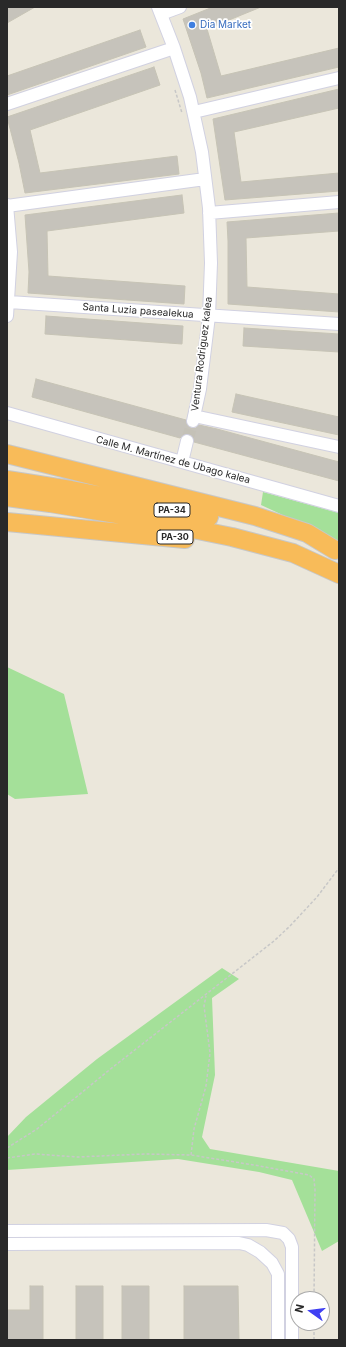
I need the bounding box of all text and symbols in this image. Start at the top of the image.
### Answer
place label: Dia Market [200,19,251,31]
marker: Dia Market [187,20,197,30]
street label: Ventura Rodriguez kalea [189,296,215,412]
street label: Santa Luzia pasealekua [82,301,194,321]
street label: Calle M. Martínez de Ubago kalea [94,434,252,486]
road number: PA-34 [154,503,190,517]
road number: PA-30 [157,530,193,544]
north arrow [290,1291,330,1331]
text: N [292,1303,307,1314]

